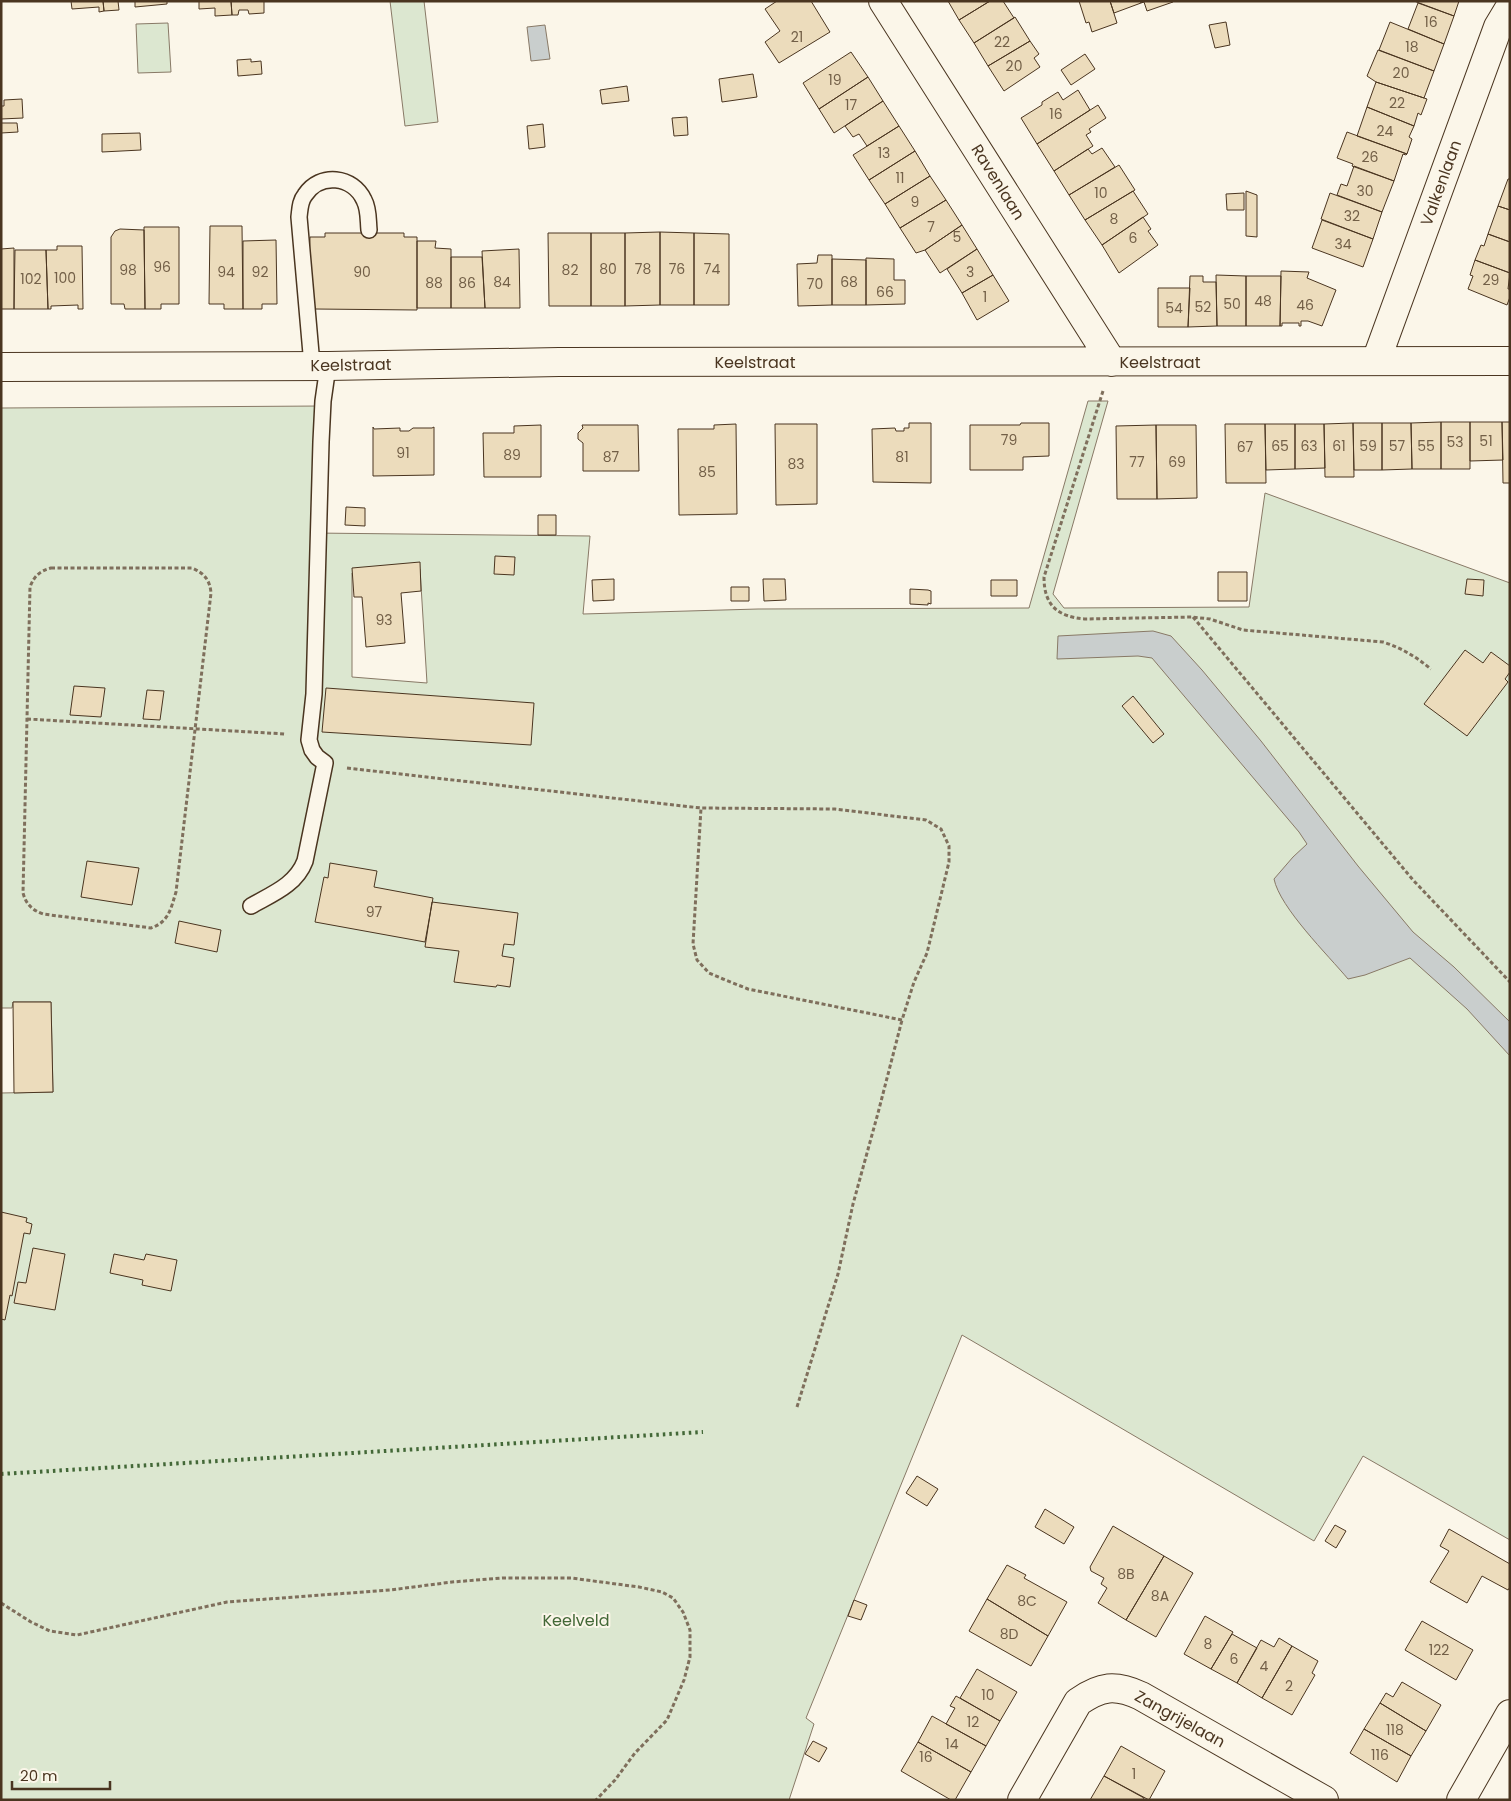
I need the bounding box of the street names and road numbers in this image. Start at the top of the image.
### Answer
street label: Valkenlaan [1415,137,1467,229]
street label: Ravenlaan [966,140,1030,224]
street label: Keelstraat [715,351,796,374]
street label: Keelstraat [1120,351,1201,374]
street label: Keelstraat [310,353,392,377]
street label: Zangrijelaan [1131,1685,1229,1753]

